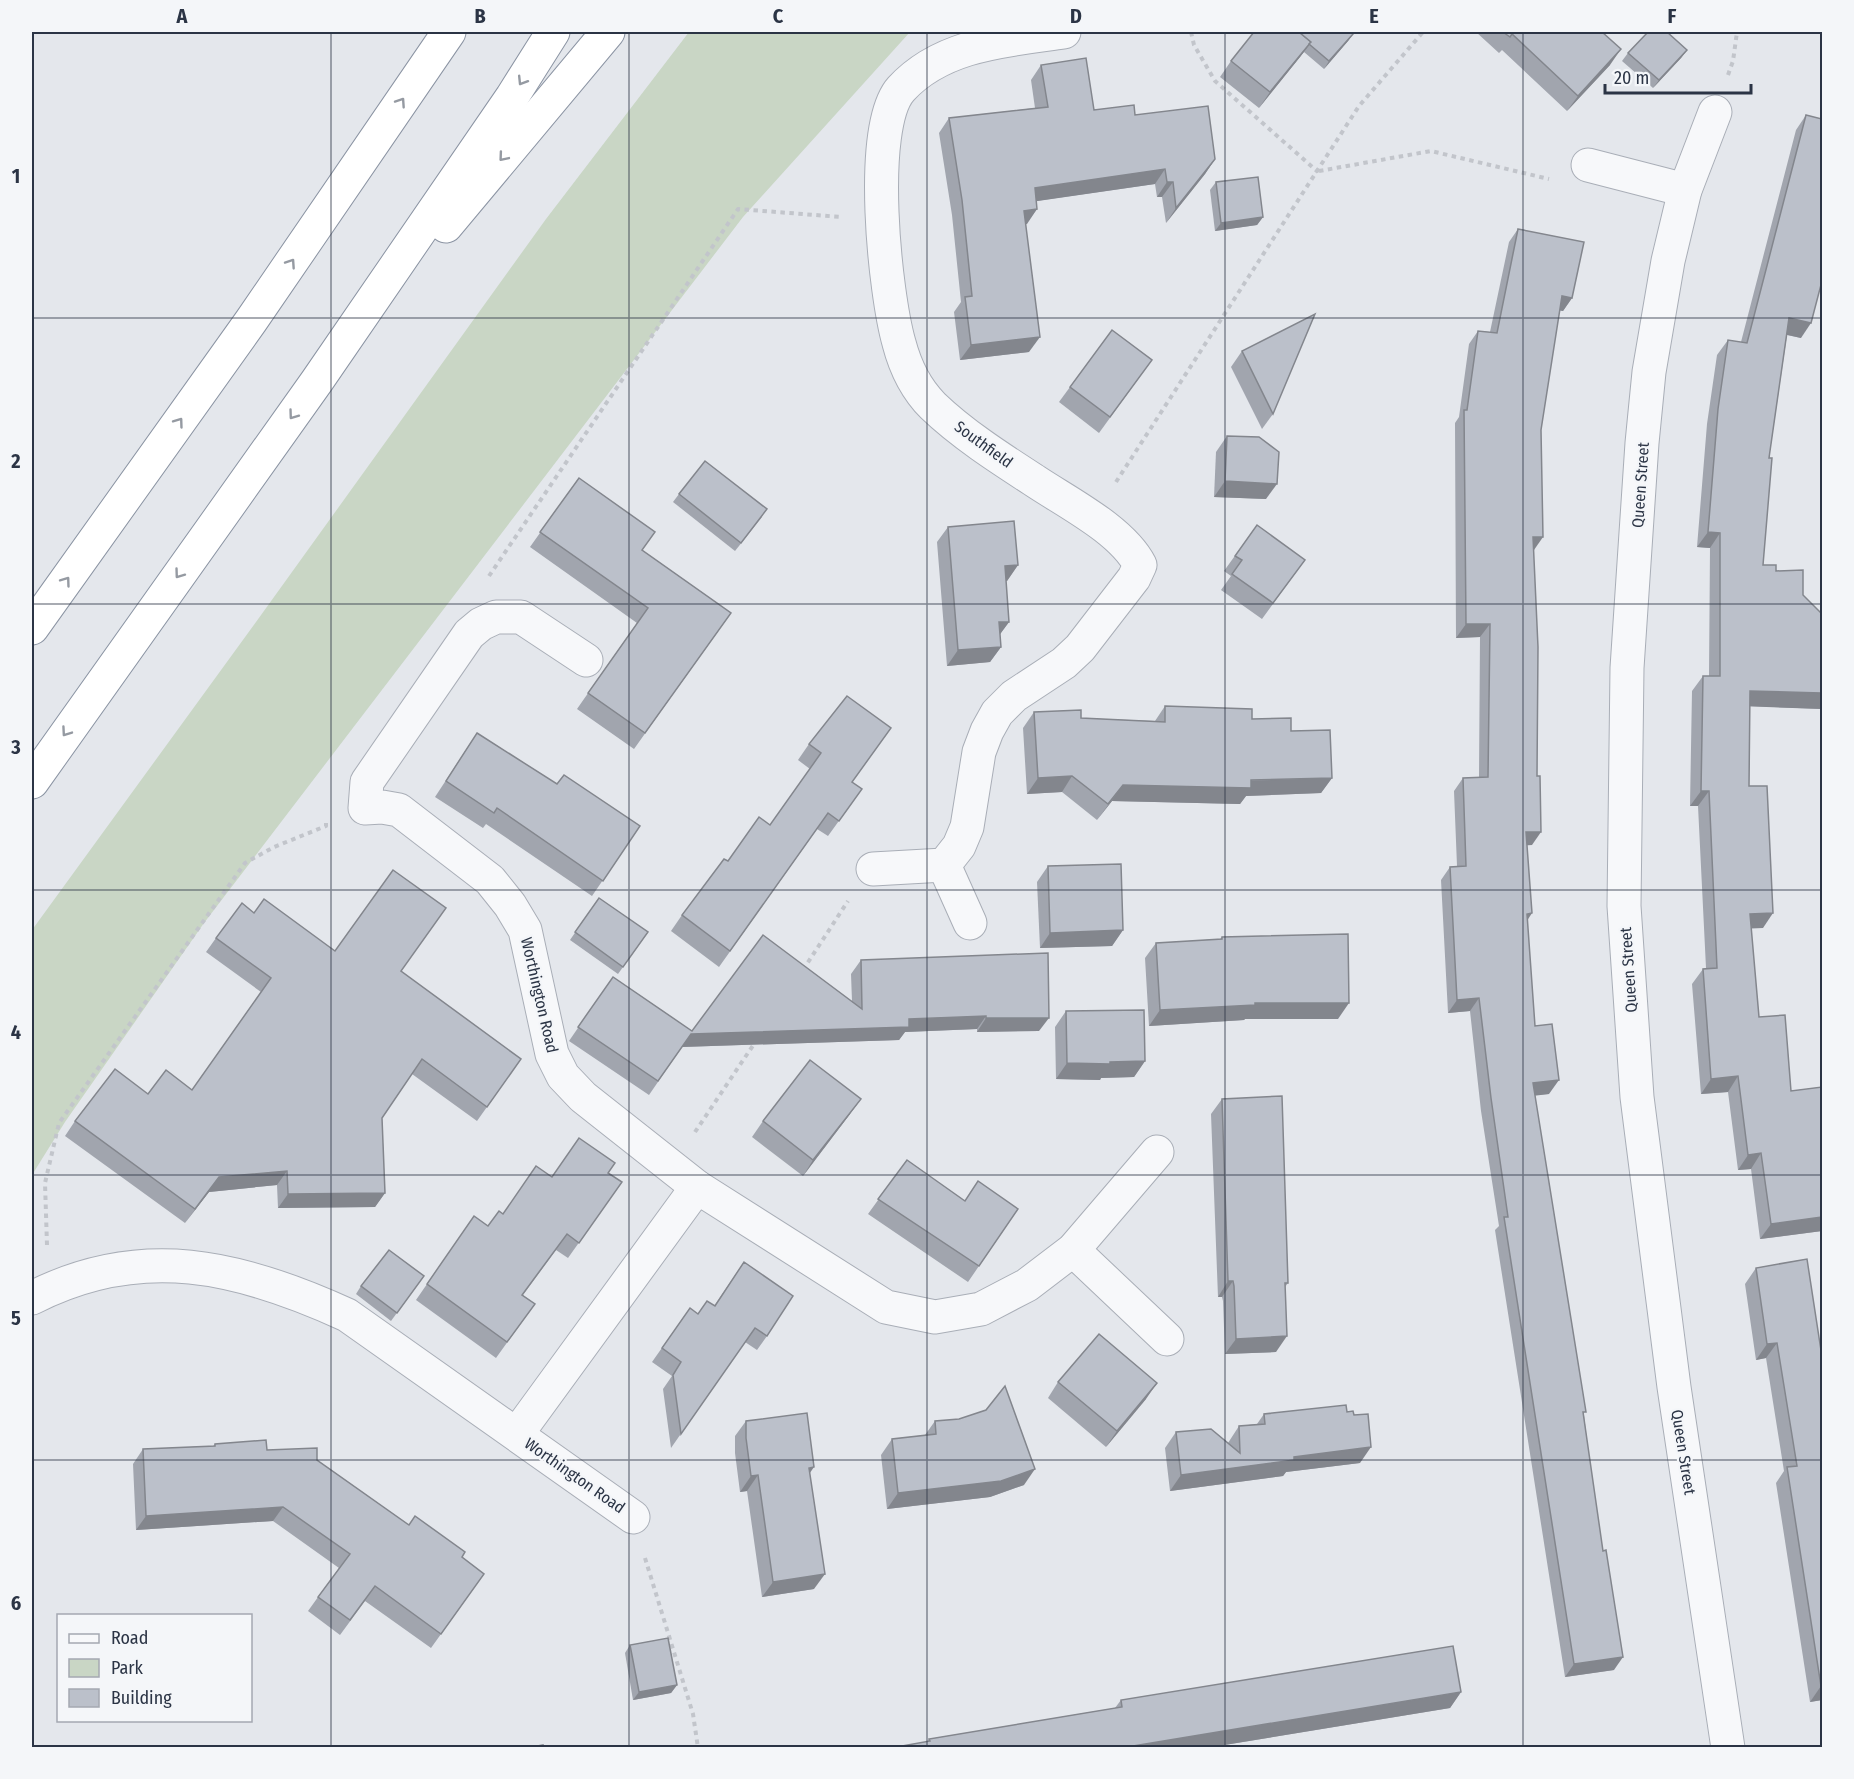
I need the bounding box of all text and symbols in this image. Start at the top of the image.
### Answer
text: A [176,4,189,28]
text: B [474,4,486,28]
text: C [773,4,784,28]
text: D [1070,4,1082,28]
text: E [1369,4,1379,28]
text: F [1668,4,1677,28]
scale bar [1605,57,1750,95]
text: 20 m [1614,67,1649,89]
one-way arrow [517,75,529,85]
one-way arrow [394,97,405,108]
one-way arrow [500,150,511,161]
text: 1 [12,164,20,188]
one-way arrow [284,258,295,269]
one-way arrow [289,409,300,420]
street label: Southfield [951,417,1017,472]
one-way arrow [172,418,183,429]
street label: Queen Street [1628,441,1653,528]
text: 2 [10,449,21,473]
one-way arrow [175,567,186,578]
one-way arrow [58,576,69,587]
one-way arrow [62,726,73,737]
text: 3 [10,735,21,759]
street label: Queen Street [1616,926,1641,1013]
street label: Worthington Road [517,935,562,1055]
text: 4 [11,1020,21,1044]
text: 5 [11,1306,21,1330]
street label: Queen Street [1667,1408,1700,1497]
street label: Worthington Road [521,1434,629,1517]
text: 6 [11,1591,21,1615]
legend [57,1614,252,1722]
text: Road [111,1627,148,1649]
text: Park [111,1657,144,1679]
text: Building [111,1687,172,1709]

